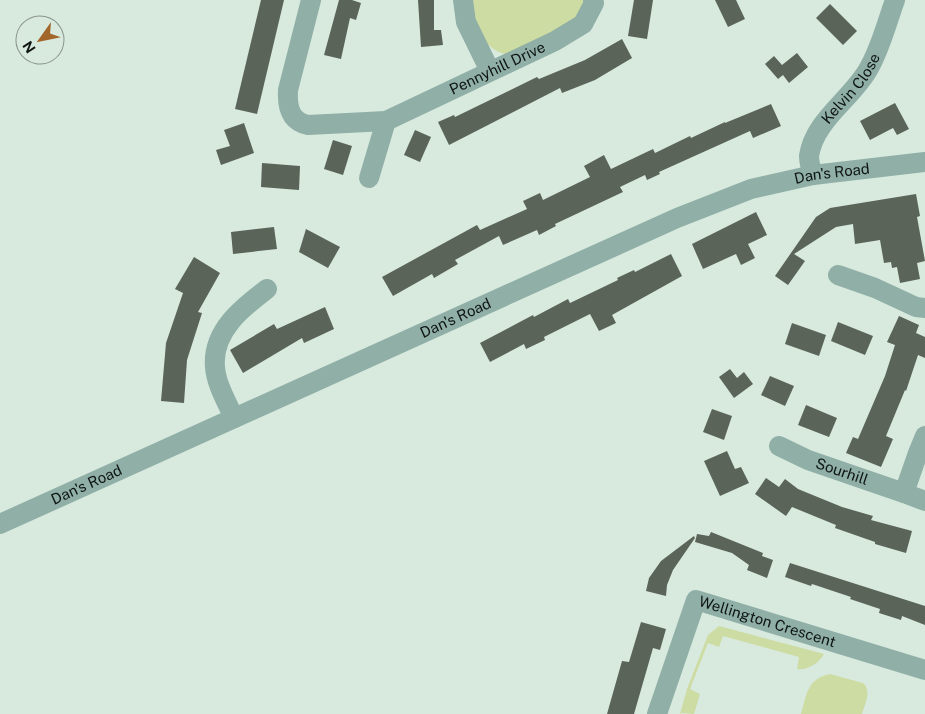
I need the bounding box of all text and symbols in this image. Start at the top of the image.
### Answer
north arrow [15,15,65,65]
text: N [19,38,39,56]
street label: Pennyhill Drive [447,38,548,98]
street label: Kelvin Close [818,50,883,127]
street label: Dan's Road [793,159,871,187]
street label: Dan's Road [417,294,493,341]
street label: Sourhill [813,454,871,488]
street label: Dan's Road [48,461,124,508]
street label: Wellington Crescent [697,592,838,650]

